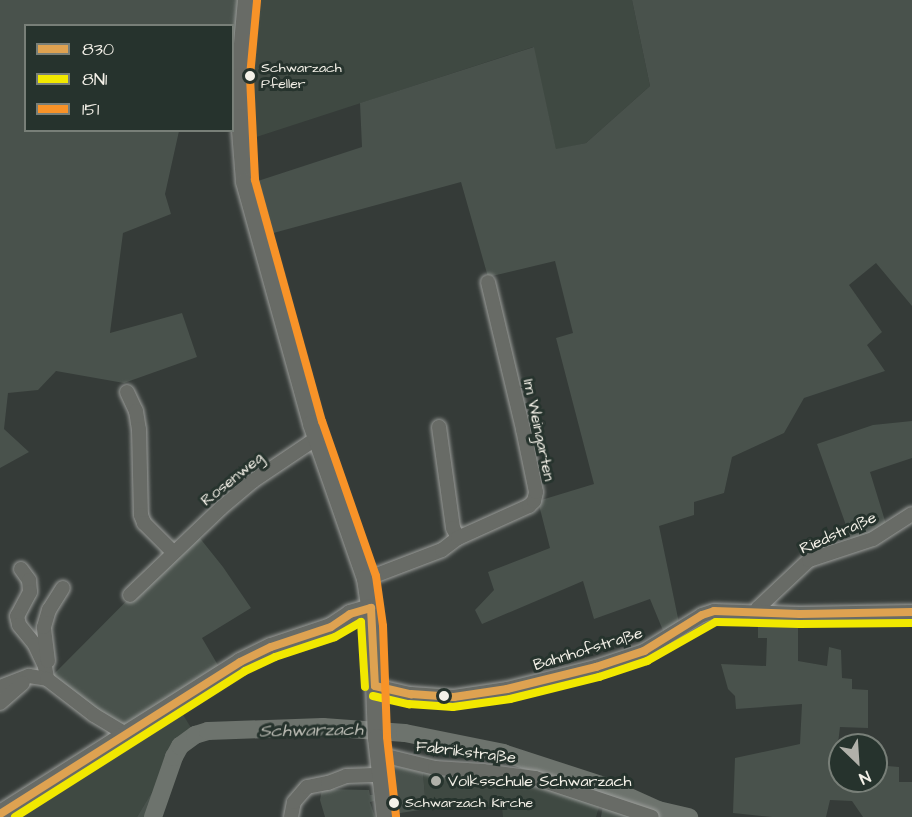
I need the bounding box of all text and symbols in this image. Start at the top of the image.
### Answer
legend [24,24,234,132]
text: 830 [82,37,114,62]
place label: Schwarzach Pfeller [261,60,342,92]
text: 8N1 [82,67,107,92]
marker: Schwarzach Pfeller [244,70,256,82]
text: 151 [82,97,99,122]
street label: Im Weingarten [519,377,559,483]
street label: Rosenweg [197,448,267,510]
street label: Riedstraße [797,508,879,558]
street label: Bahnhofstraße [531,623,645,675]
unlabelled marker [438,690,450,702]
water label: Schwarzach [259,719,363,743]
north arrow [828,733,888,793]
street label: Fabrikstraße [415,736,517,768]
text: N [856,765,874,790]
place label: Volksschule Schwarzach [448,771,632,791]
marker: Volksschule Schwarzach [429,774,443,788]
place label: Schwarzach Kirche [405,795,533,811]
marker: Schwarzach Kirche [388,797,400,809]

